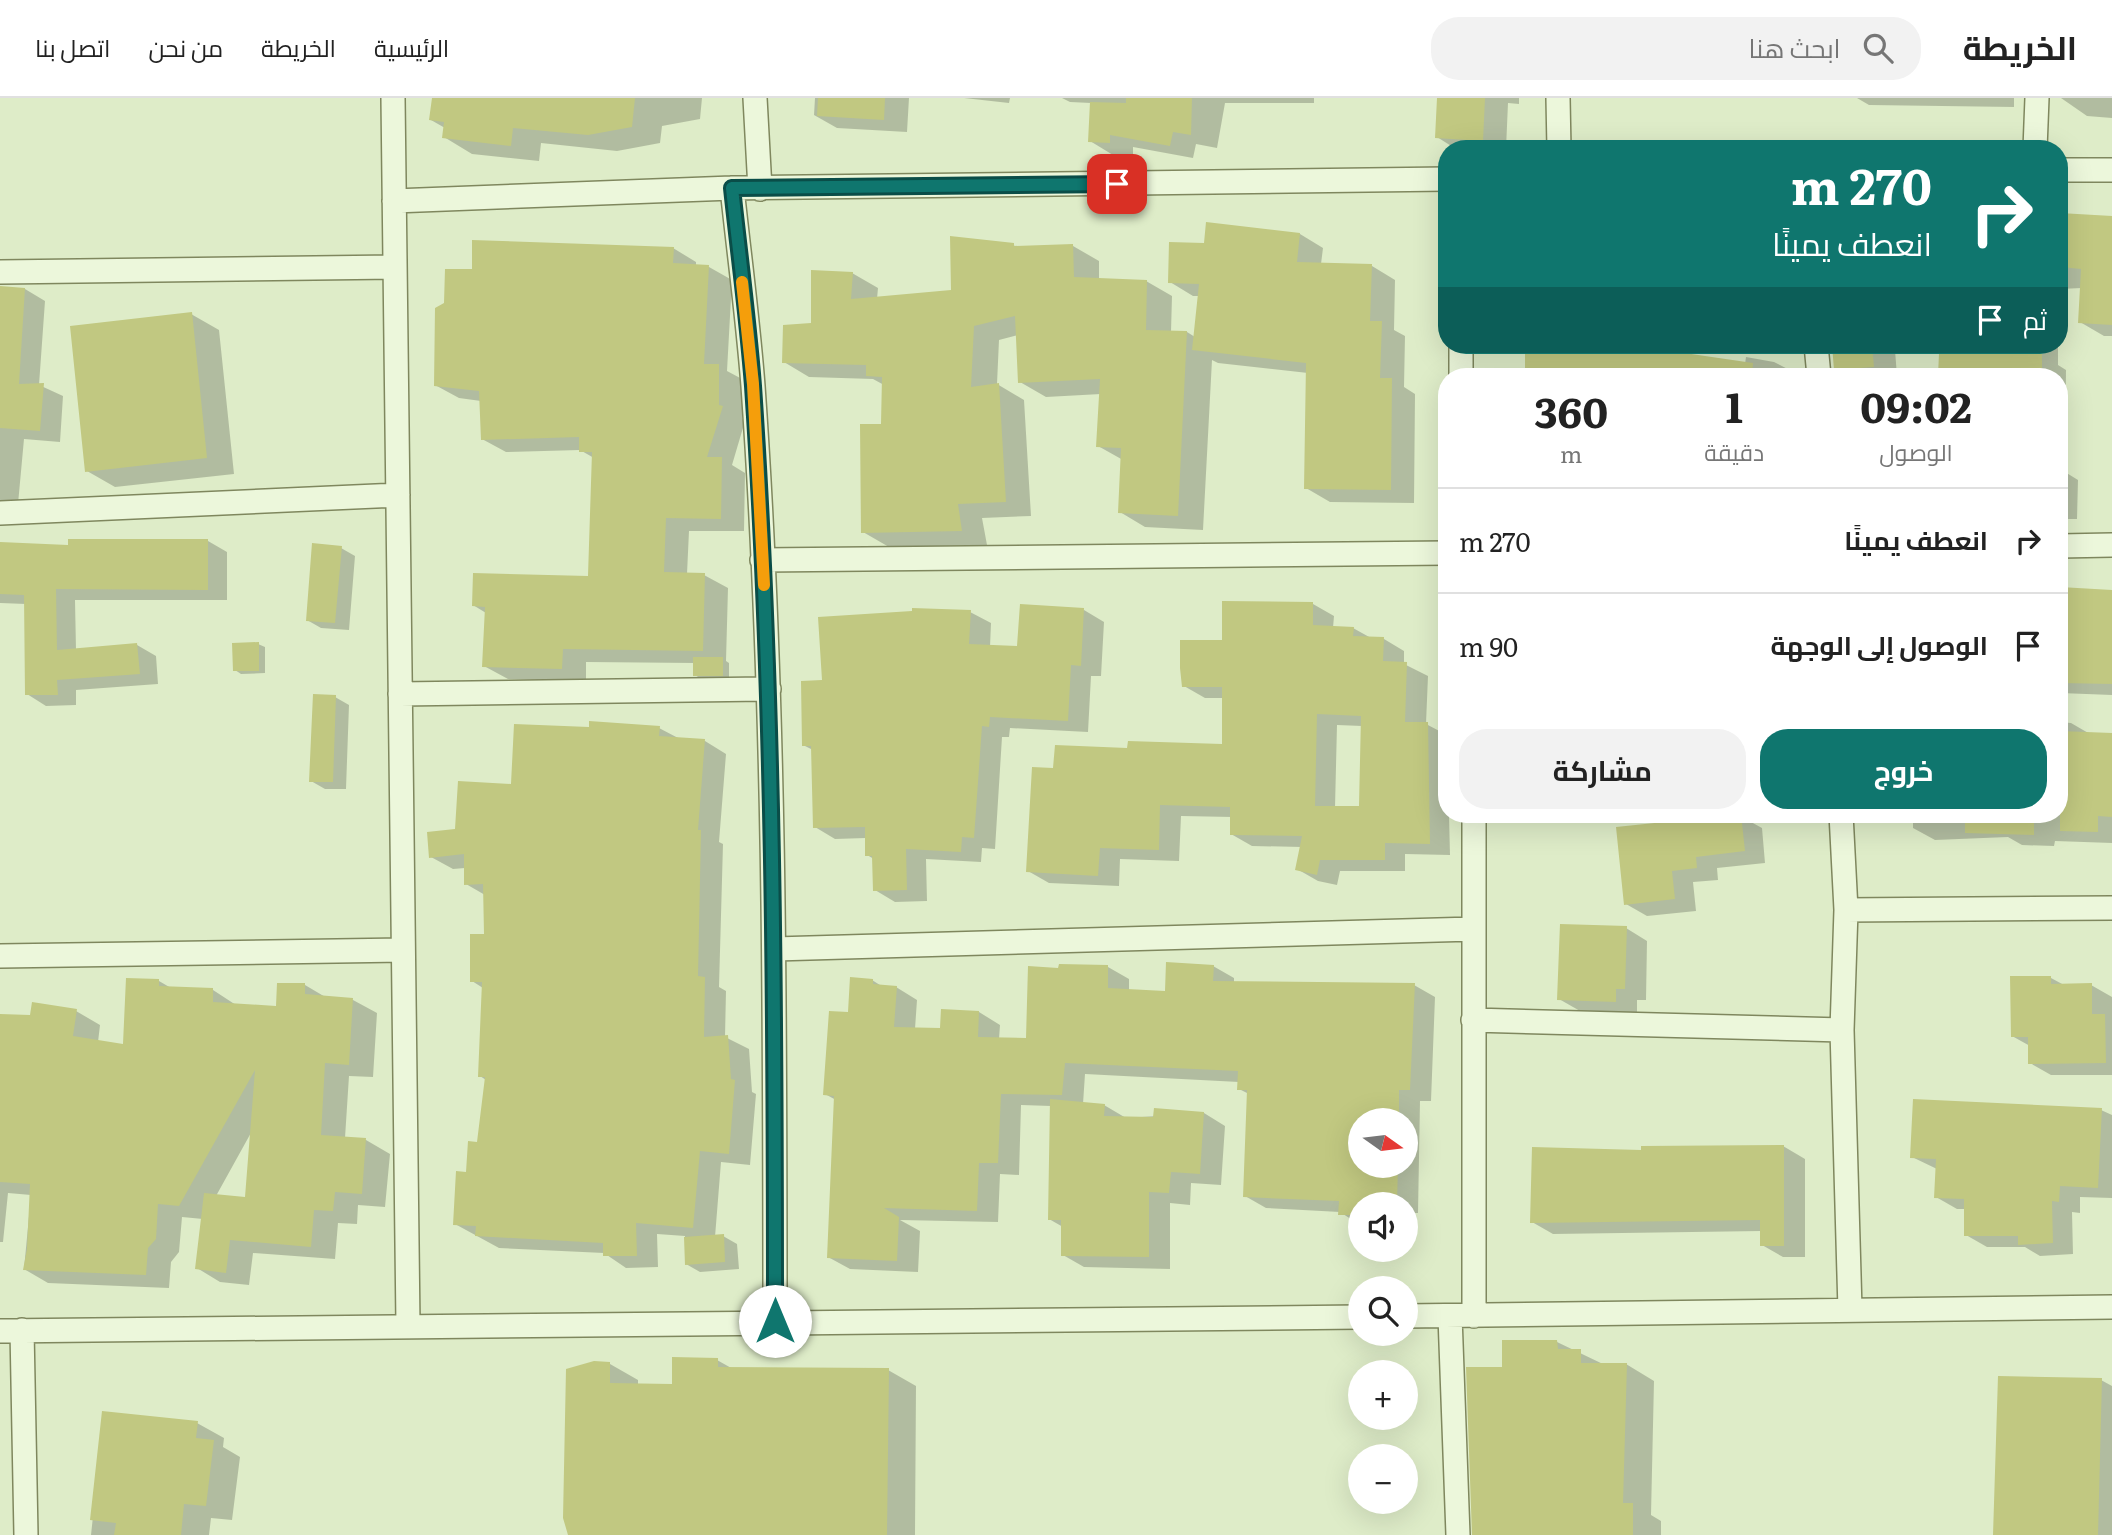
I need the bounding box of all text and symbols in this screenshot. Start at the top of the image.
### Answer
search box [1431,17,1921,80]
text: الخريطة [1963,21,2077,70]
text: ابحث هنا [1749,27,1841,66]
text: اتصل بنا [35,29,110,64]
text: من نحن [148,29,223,64]
text: الخريطة [261,29,336,64]
text: الرئيسية [374,29,449,64]
icon: search [1859,29,1897,67]
text: 270 m [1791,147,1932,220]
pin [1087,154,1147,214]
icon: arrive [1098,165,1136,203]
icon: right [1956,168,2047,259]
text: انعطف يمينًا [1772,218,1932,266]
text: ثم [2023,299,2047,338]
icon: arrive [1971,301,2009,339]
text: 1 [1725,374,1743,436]
text: 09:02 [1860,374,1972,436]
text: 360 [1534,379,1608,441]
text: دقيقة [1704,434,1764,468]
text: الوصول [1879,434,1953,468]
text: m [1560,436,1582,470]
text: انعطف يمينًا [1844,519,1988,558]
text: 270 m [1459,521,1531,560]
icon: right [2009,522,2047,560]
text: الوصول إلى الوجهة [1770,624,1988,663]
text: 90 m [1459,626,1518,665]
icon: arrive [2009,627,2047,665]
button: مشاركة [1459,729,1746,809]
button: خروج [1760,729,2047,809]
north arrow [1348,1108,1418,1178]
map controls [1348,1108,1418,1514]
button: sound [1348,1192,1418,1262]
button: search [1348,1276,1418,1346]
position arrow [738,1284,812,1358]
button: + [1348,1360,1418,1430]
button: − [1348,1444,1418,1514]

